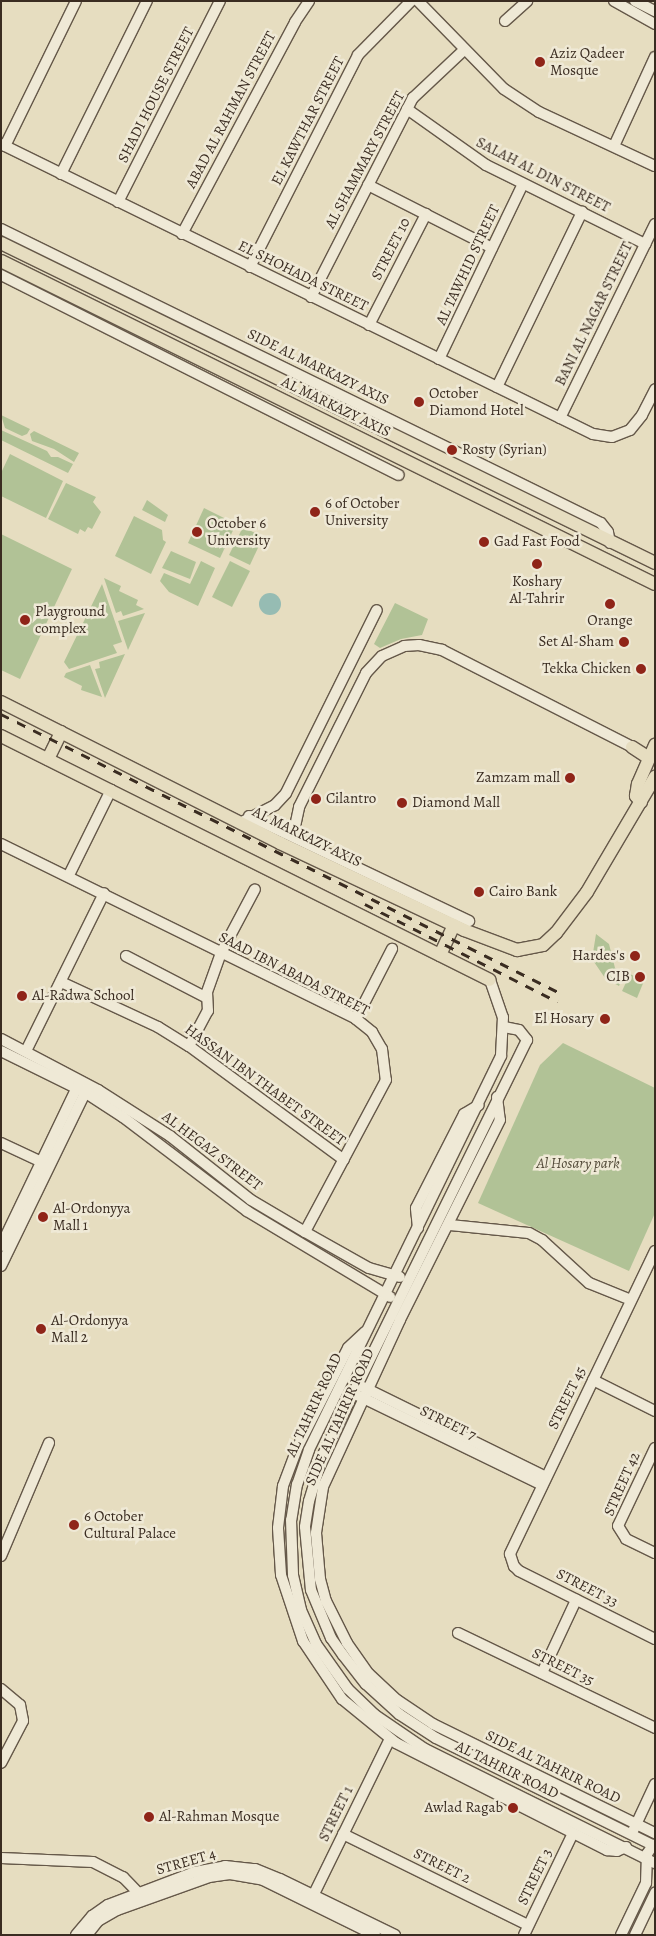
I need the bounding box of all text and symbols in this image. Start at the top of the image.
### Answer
street label: SHADI HOUSE STREET [114,24,198,166]
street label: ABAD AL RAHMAN STREET [182,29,280,191]
place label: Aziz Qadeer Mosque [550,44,624,79]
street label: EL KAWTHAR STREET [268,54,348,188]
marker: Aziz Qadeer Mosque [534,56,546,68]
street label: AL SHAMMARY STREET [321,88,409,232]
street label: SALAH AL DIN STREET [473,133,613,217]
street label: AL TAWHID STREET [432,202,504,328]
street label: STREET 10 [368,215,414,283]
street label: EL SHOHADA STREET [235,237,371,315]
street label: BANI AL NAGAR STREET [551,239,637,389]
street label: SIDE AL MARKAZY AXIS [244,325,392,409]
street label: AL MARKAZY AXIS [278,373,394,441]
place label: October Diamond Hotel [429,384,524,419]
marker: October Diamond Hotel [413,396,425,408]
place label: Rosty (Syrian) [462,441,547,459]
marker: Rosty (Syrian) [446,444,458,456]
place label: 6 of October University [325,494,400,529]
marker: 6 of October University [309,506,321,518]
place label: October 6 University [207,514,270,549]
marker: October 6 University [191,526,203,538]
place label: Gad Fast Food [494,533,580,551]
marker: Gad Fast Food [478,536,490,548]
marker: Koshary Al-Tahrir [531,558,543,570]
place label: Koshary Al-Tahrir [510,572,564,607]
marker: Orange [604,598,616,610]
place label: Playground complex [35,602,105,637]
place label: Orange [587,612,633,630]
marker: Playground complex [19,614,31,626]
place label: Set Al-Sham [539,633,614,651]
marker: Set Al-Sham [618,636,630,648]
place label: Tekka Chicken [542,660,631,678]
marker: Tekka Chicken [635,663,647,675]
place label: Zamzam mall [476,769,560,787]
marker: Zamzam mall [564,772,576,784]
place label: Cilantro [326,790,376,808]
marker: Cilantro [310,793,322,805]
place label: Diamond Mall [412,794,500,812]
marker: Diamond Mall [396,797,408,809]
street label: AL MARKAZY AXIS [249,803,365,871]
place label: Cairo Bank [489,883,557,901]
marker: Cairo Bank [473,886,485,898]
street label: SAAD IBN ABADA STREET [216,928,372,1020]
place label: Hardes's [572,947,625,965]
marker: Hardes's [629,950,641,962]
place label: CIB [606,968,630,986]
marker: CIB [634,971,646,983]
place label: Al-Radwa School [32,987,134,1005]
marker: Al-Radwa School [16,990,28,1002]
place label: El Hosary [534,1010,594,1028]
marker: El Hosary [598,1012,612,1026]
street label: HASSAN IBN THABET STREET [181,1020,349,1150]
street label: AL HEGAZ STREET [158,1107,266,1195]
park label: Al Hosary park [536,1155,620,1173]
place label: Al-Ordonyya Mall 1 [53,1199,130,1234]
marker: Al-Ordonyya Mall 1 [37,1211,49,1223]
place label: Al-Ordonyya Mall 2 [51,1311,128,1346]
marker: Al-Ordonyya Mall 2 [35,1323,47,1335]
street label: SIDE AL TAHRIR ROAD [302,1346,378,1488]
street label: AL TAHRIR ROAD [282,1350,346,1460]
street label: STREET 45 [544,1364,590,1432]
street label: STREET 7 [417,1402,479,1444]
street label: STREET 42 [600,1449,644,1519]
place label: 6 October Cultural Palace [84,1507,176,1542]
marker: 6 October Cultural Palace [68,1519,80,1531]
street label: STREET 33 [553,1565,621,1611]
street label: STREET 35 [529,1644,597,1690]
street label: SIDE AL TAHRIR ROAD [482,1726,624,1808]
street label: AL TAHRIR ROAD [453,1737,561,1803]
street label: STREET 1 [315,1783,357,1845]
place label: Awlad Ragab [425,1799,503,1817]
marker: Awlad Ragab [507,1802,519,1814]
place label: Al-Rahman Mosque [159,1808,279,1826]
marker: Al-Rahman Mosque [143,1811,155,1823]
street label: STREET 2 [410,1844,474,1888]
street label: STREET 4 [154,1845,218,1879]
street label: STREET 3 [514,1846,556,1908]

